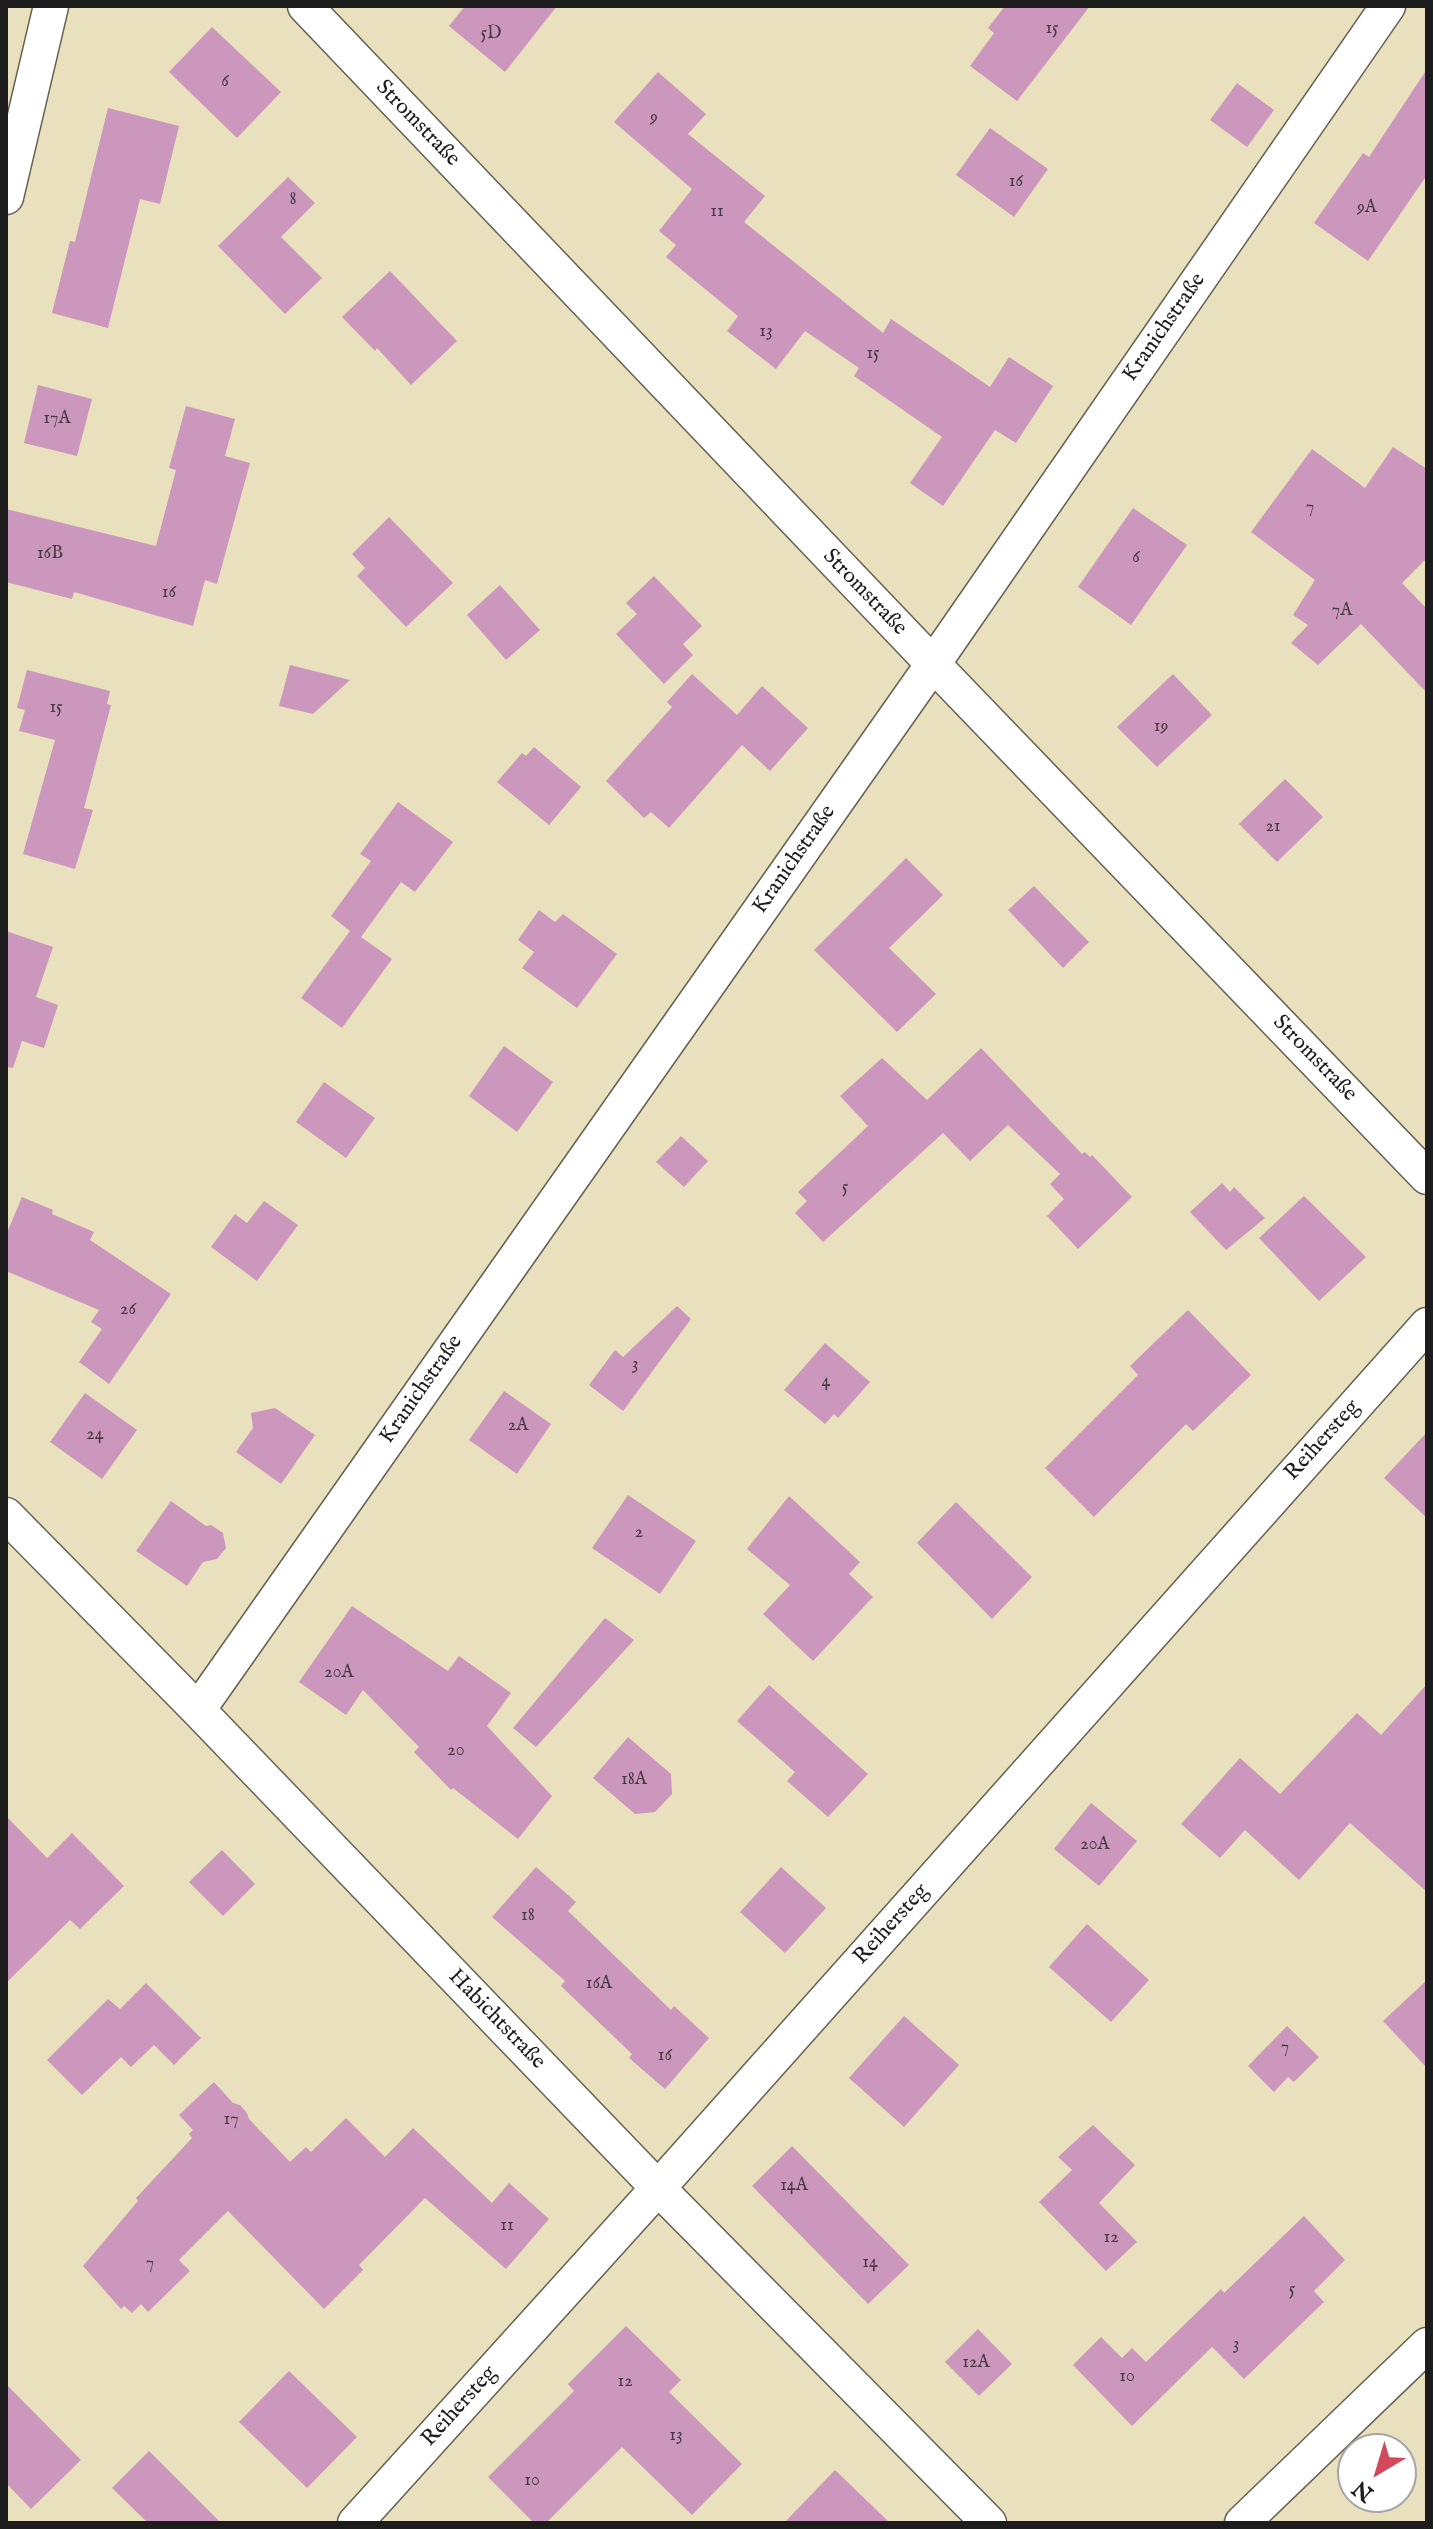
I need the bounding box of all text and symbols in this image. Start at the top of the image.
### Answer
house number: 15 [1045,18,1059,40]
house number: 5D [481,23,501,45]
house number: 6 [221,71,229,93]
street label: Stromstraße [369,75,465,173]
house number: 9 [650,107,658,129]
house number: 16 [1009,171,1023,193]
house number: 8 [289,189,297,211]
house number: 9A [1357,197,1377,219]
house number: 11 [710,201,724,223]
street label: Kranichstraße [1118,269,1212,387]
house number: 13 [759,321,773,343]
house number: 15 [866,343,880,365]
house number: 17A [43,408,71,430]
house number: 7 [1306,497,1314,519]
house number: 16B [37,543,63,565]
street label: Stromstraße [816,544,912,642]
house number: 6 [1132,547,1140,569]
house number: 16 [162,582,176,604]
house number: 7A [1332,600,1352,622]
house number: 15 [49,697,63,719]
house number: 19 [1154,716,1168,738]
street label: Kranichstraße [748,801,842,919]
house number: 21 [1265,816,1281,838]
street label: Stromstraße [1266,1010,1362,1108]
house number: 5 [842,1177,848,1199]
house number: 26 [120,1299,136,1321]
street label: Kranichstraße [375,1331,469,1449]
house number: 3 [632,1354,638,1376]
house number: 4 [822,1371,830,1393]
street label: Reihersteg [1280,1395,1366,1487]
house number: 2A [508,1415,528,1437]
house number: 24 [86,1424,104,1446]
house number: 2 [635,1522,643,1544]
house number: 20A [324,1662,354,1684]
house number: 20 [447,1740,465,1762]
house number: 18A [621,1769,647,1791]
house number: 20A [1080,1834,1110,1856]
street label: Reihersteg [849,1879,935,1971]
house number: 18 [521,1905,535,1927]
street label: Habichtstraße [442,1964,550,2076]
house number: 16A [586,1973,612,1995]
house number: 7 [1281,2037,1289,2059]
house number: 16 [658,2045,672,2067]
house number: 17 [223,2109,239,2131]
house number: 14A [780,2175,808,2197]
house number: 11 [500,2215,514,2237]
house number: 12 [1103,2227,1119,2249]
house number: 14 [862,2252,878,2274]
house number: 7 [146,2253,154,2275]
house number: 5 [1289,2279,1295,2301]
house number: 3 [1233,2334,1239,2356]
house number: 12A [962,2352,990,2374]
street label: Reihersteg [417,2361,503,2453]
house number: 10 [1119,2366,1135,2388]
house number: 12 [617,2371,633,2393]
house number: 13 [669,2425,683,2447]
north arrow [1337,2433,1417,2513]
house number: 10 [524,2470,540,2492]
text: N [1347,2473,1380,2507]

